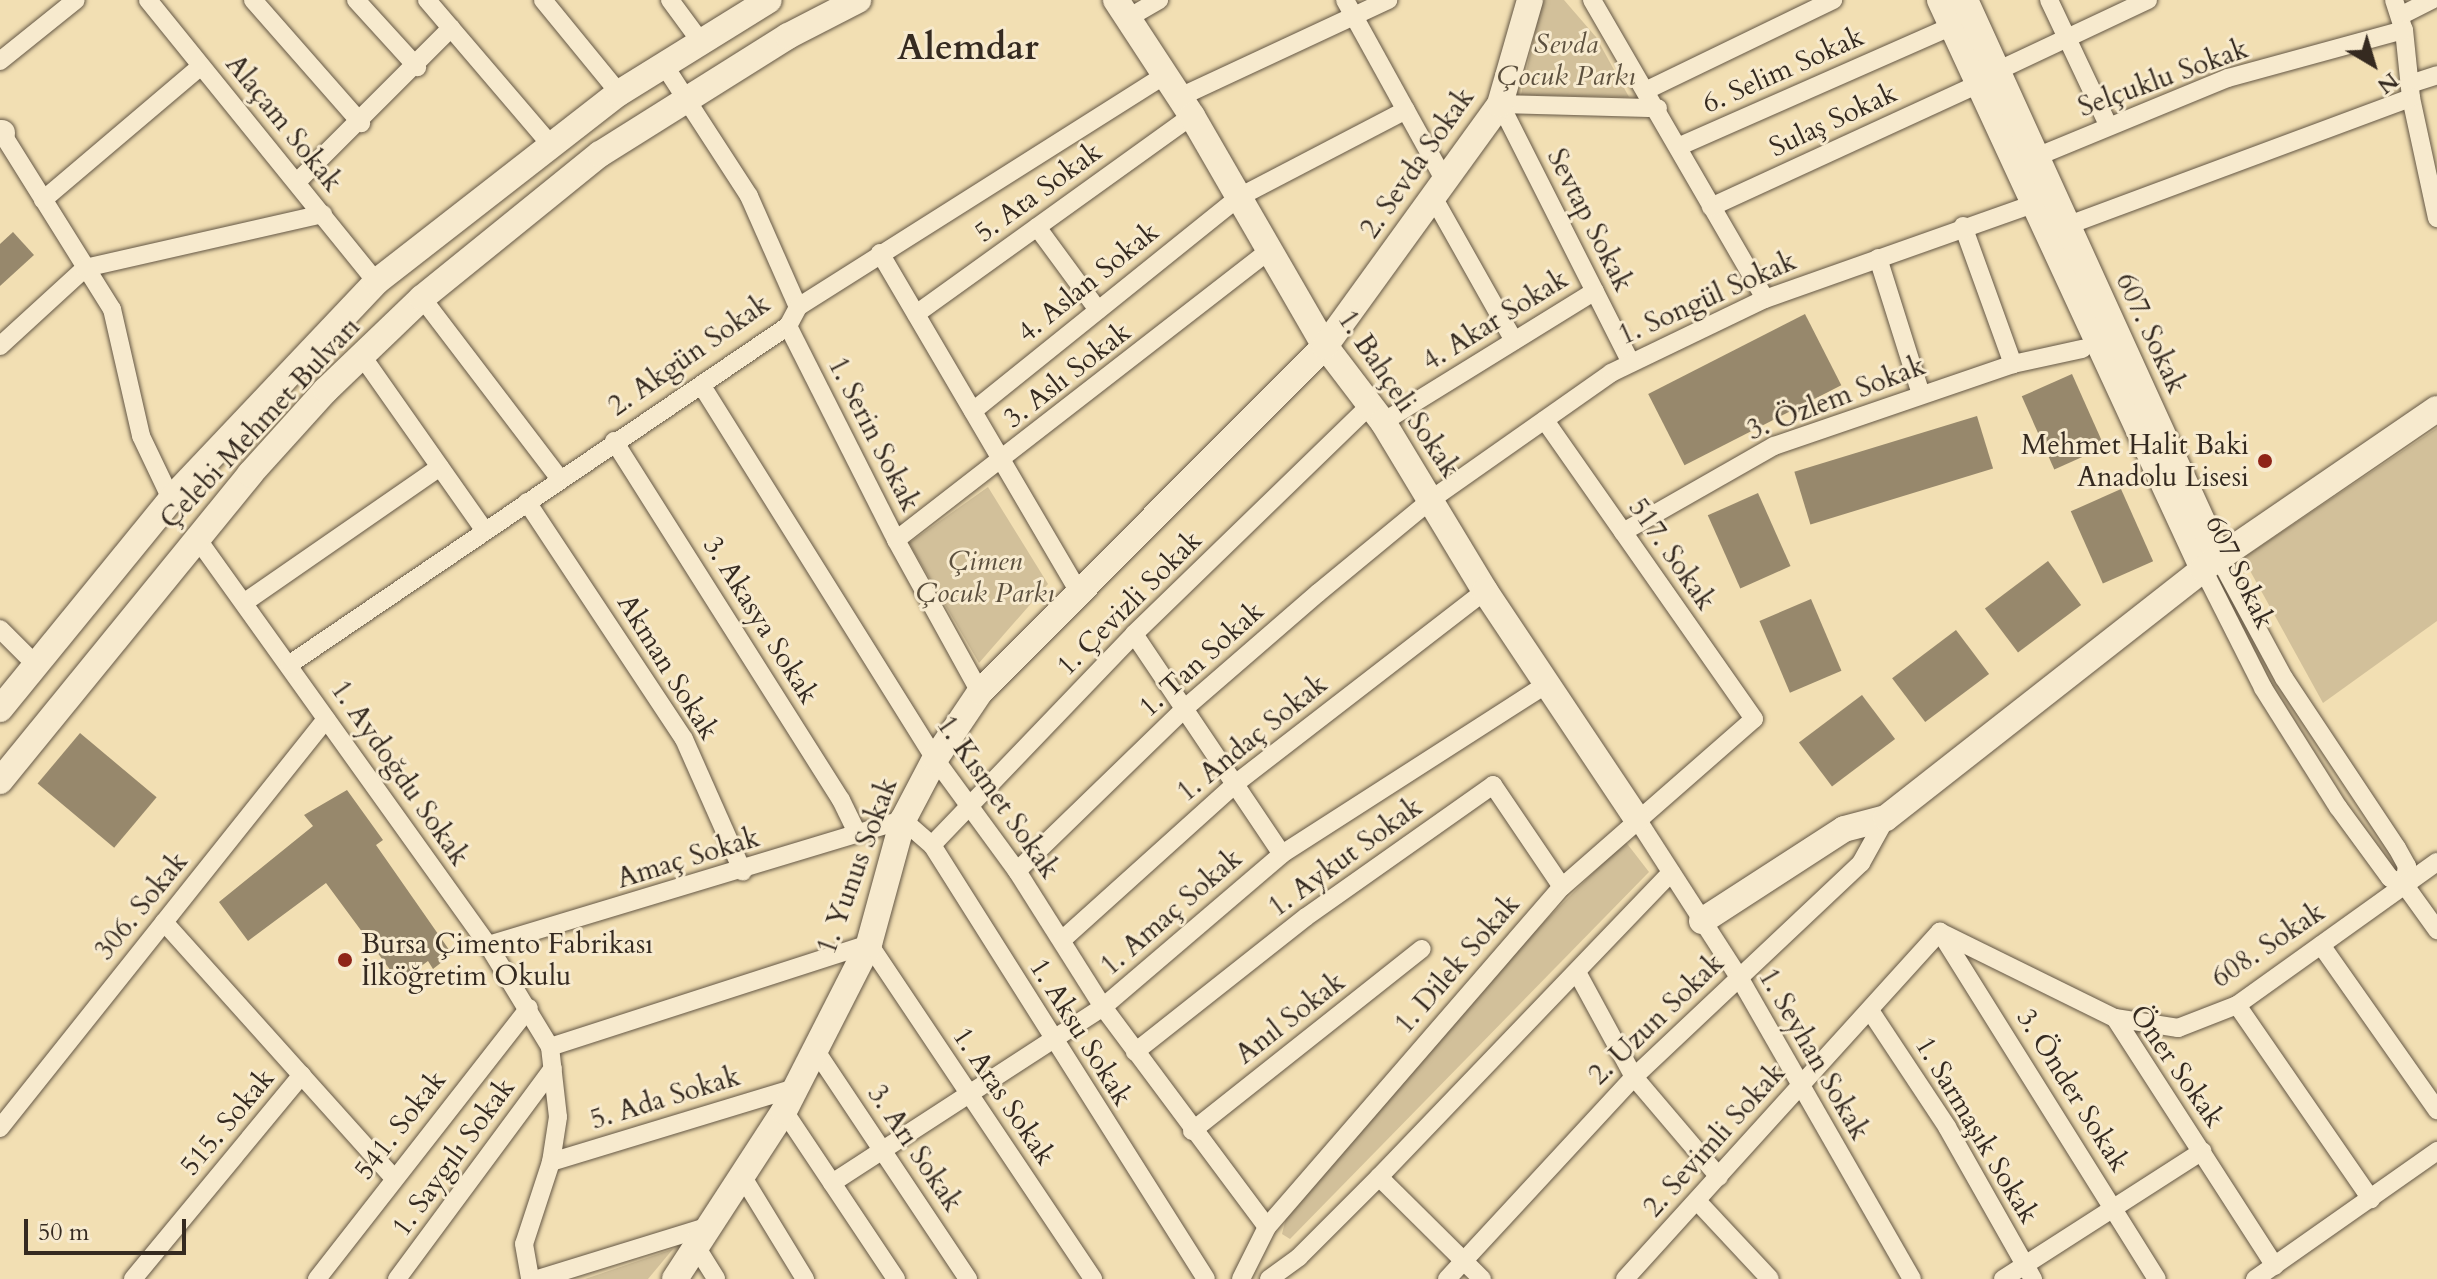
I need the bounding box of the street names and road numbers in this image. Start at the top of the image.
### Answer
street label: 6. Selim Sokak [1697,19,1869,121]
street label: Selçuklu Sokak [2074,32,2252,124]
street label: Alaçam Sokak [219,48,349,198]
street label: Sulaş Sokak [1764,76,1902,164]
street label: 2. Sevda Sokak [1353,81,1481,245]
street label: 5. Ata Sokak [968,135,1108,249]
street label: Sevtap Sokak [1540,143,1640,297]
street label: 4. Aslan Sokak [1011,215,1165,349]
street label: 1. Songül Sokak [1613,244,1801,352]
street label: 4. Akar Sokak [1416,262,1574,378]
street label: 607. Sokak [2109,267,2193,399]
street label: 2. Akgün Sokak [602,287,776,423]
street label: 1. Bahçeli Sokak [1331,304,1467,484]
street label: Çelebi Mehmet Bulvarı [153,310,367,536]
street label: 3. Aslı Sokak [997,315,1137,435]
street label: 3. Özlem Sokak [1742,349,1930,447]
street label: 1. Serin Sokak [821,351,927,517]
street label: 517. Sokak [1621,492,1723,616]
street label: 607 Sokak [2198,510,2282,634]
street label: 1. Çevizli Sokak [1049,523,1209,683]
street label: 3. Akasya Sokak [696,530,826,710]
street label: Akman Sokak [610,588,726,746]
street label: 1. Tan Sokak [1132,594,1270,724]
street label: 1. Andaç Sokak [1170,667,1334,809]
street label: 1. Aydoğdu Sokak [324,674,476,872]
street label: 1. Kısmet Sokak [929,709,1067,885]
street label: 1. Yunus Sokak [810,774,904,958]
street label: 1. Aykut Sokak [1262,790,1428,924]
street label: Amaç Sokak [613,820,763,896]
street label: 1. Amaç Sokak [1093,842,1249,982]
street label: 306. Sokak [87,845,195,967]
street label: 1. Dilek Sokak [1388,888,1526,1040]
street label: 608. Sokak [2205,895,2331,995]
street label: 2. Uzun Sokak [1582,946,1730,1092]
street label: 1. Aksu Sokak [1022,952,1140,1112]
street label: 1. Seyhan Sokak [1751,962,1877,1146]
street label: Anıl Sokak [1229,965,1351,1071]
street label: Öner Sokak [2123,998,2231,1134]
street label: 3. Önder Sokak [2010,1002,2136,1178]
street label: 1. Aras Sokak [946,1021,1062,1171]
street label: 1. Sarmaşık Sokak [1908,1030,2046,1230]
street label: 2. Sevimli Sokak [1636,1056,1792,1224]
street label: 5. Ada Sokak [586,1059,744,1137]
street label: 515. Sokak [173,1062,281,1182]
street label: 541. Sokak [347,1064,453,1186]
street label: 1. Saygılı Sokak [384,1071,522,1243]
street label: 3. Arı Sokak [860,1078,970,1218]

